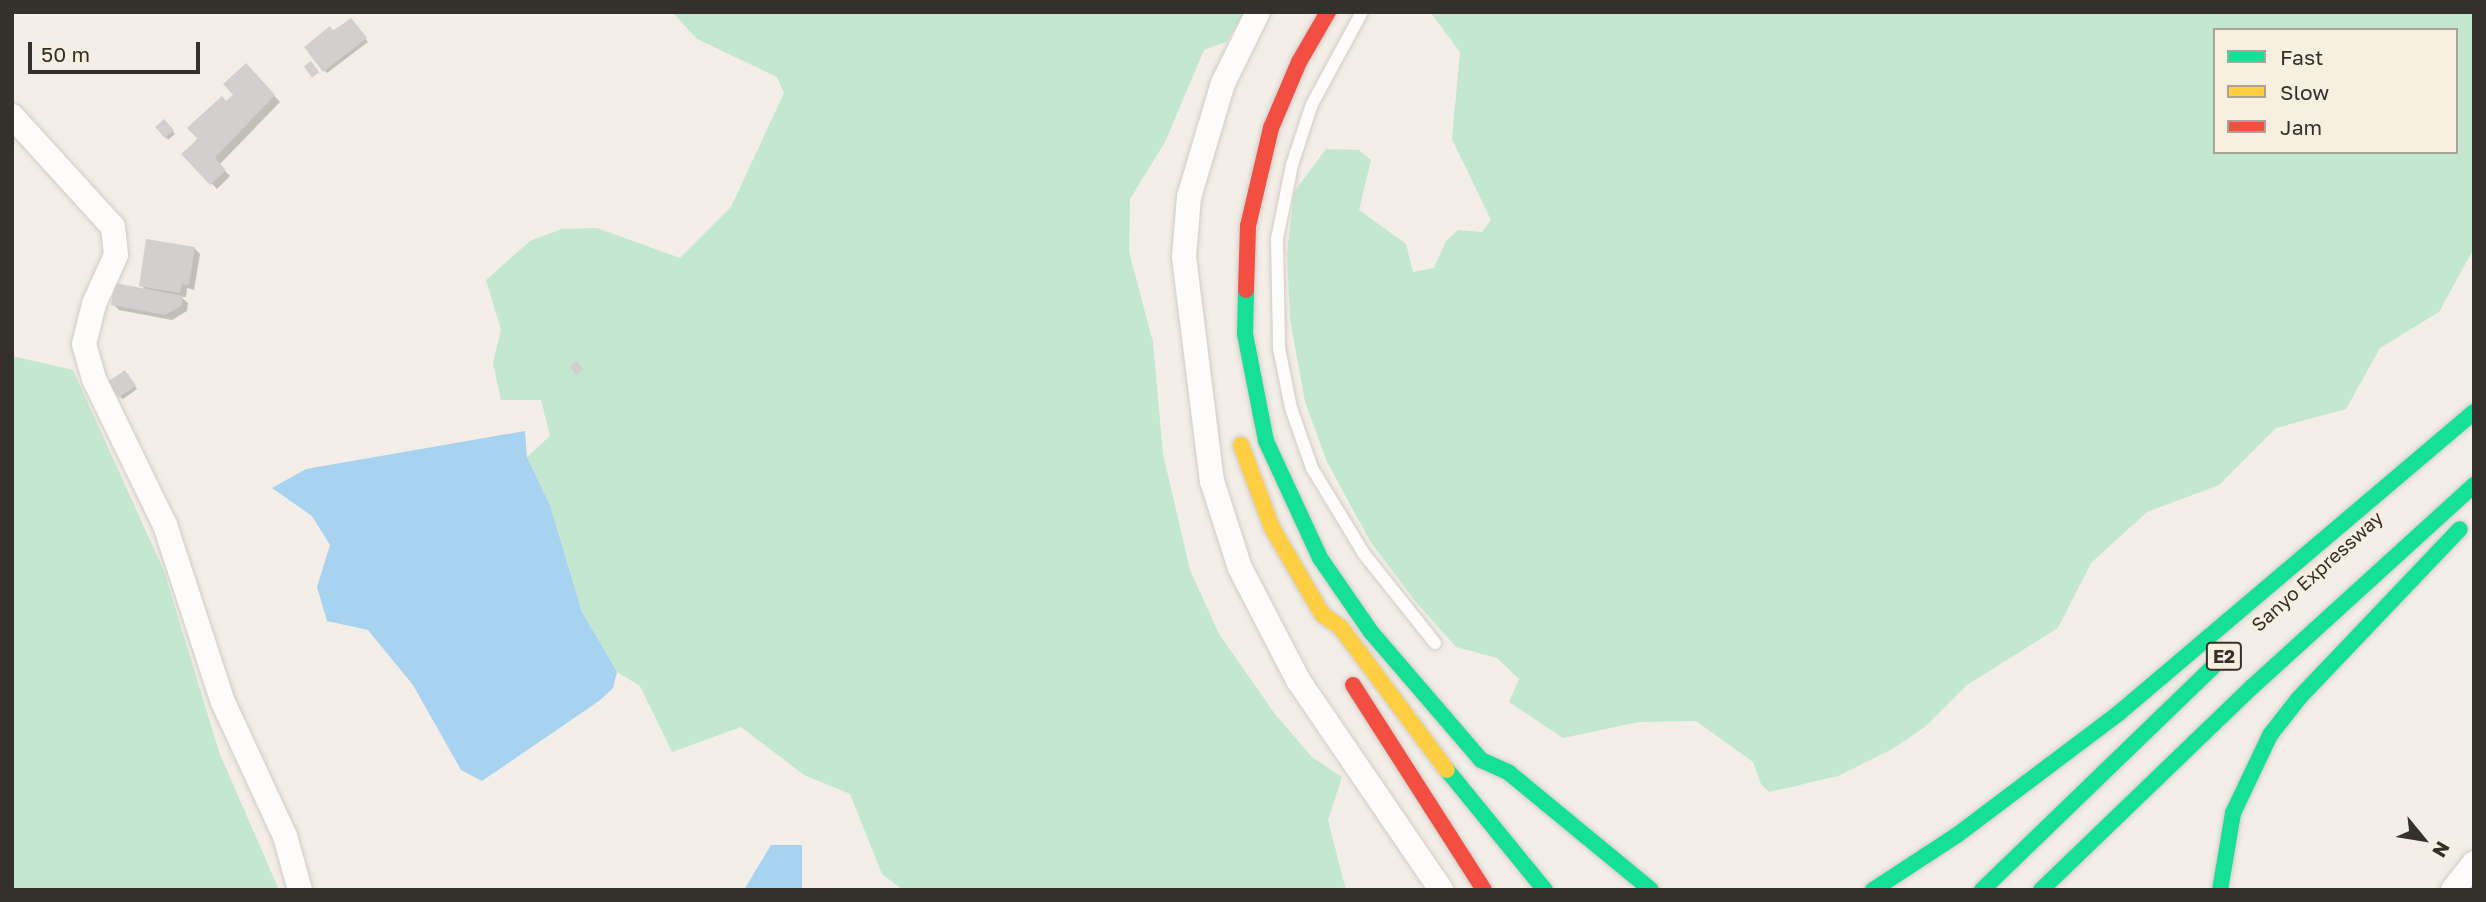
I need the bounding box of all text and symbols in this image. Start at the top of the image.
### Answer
scale bar [32,28,203,72]
legend [2213,28,2458,154]
text: 50 m [41,41,90,67]
text: Fast [2280,44,2323,70]
text: Slow [2280,79,2329,105]
text: Jam [2280,114,2322,140]
street label: Sanyo Expressway [2247,506,2387,636]
road number: E2 [2205,642,2243,670]
north arrow [2388,804,2458,874]
text: N [2428,838,2455,862]

